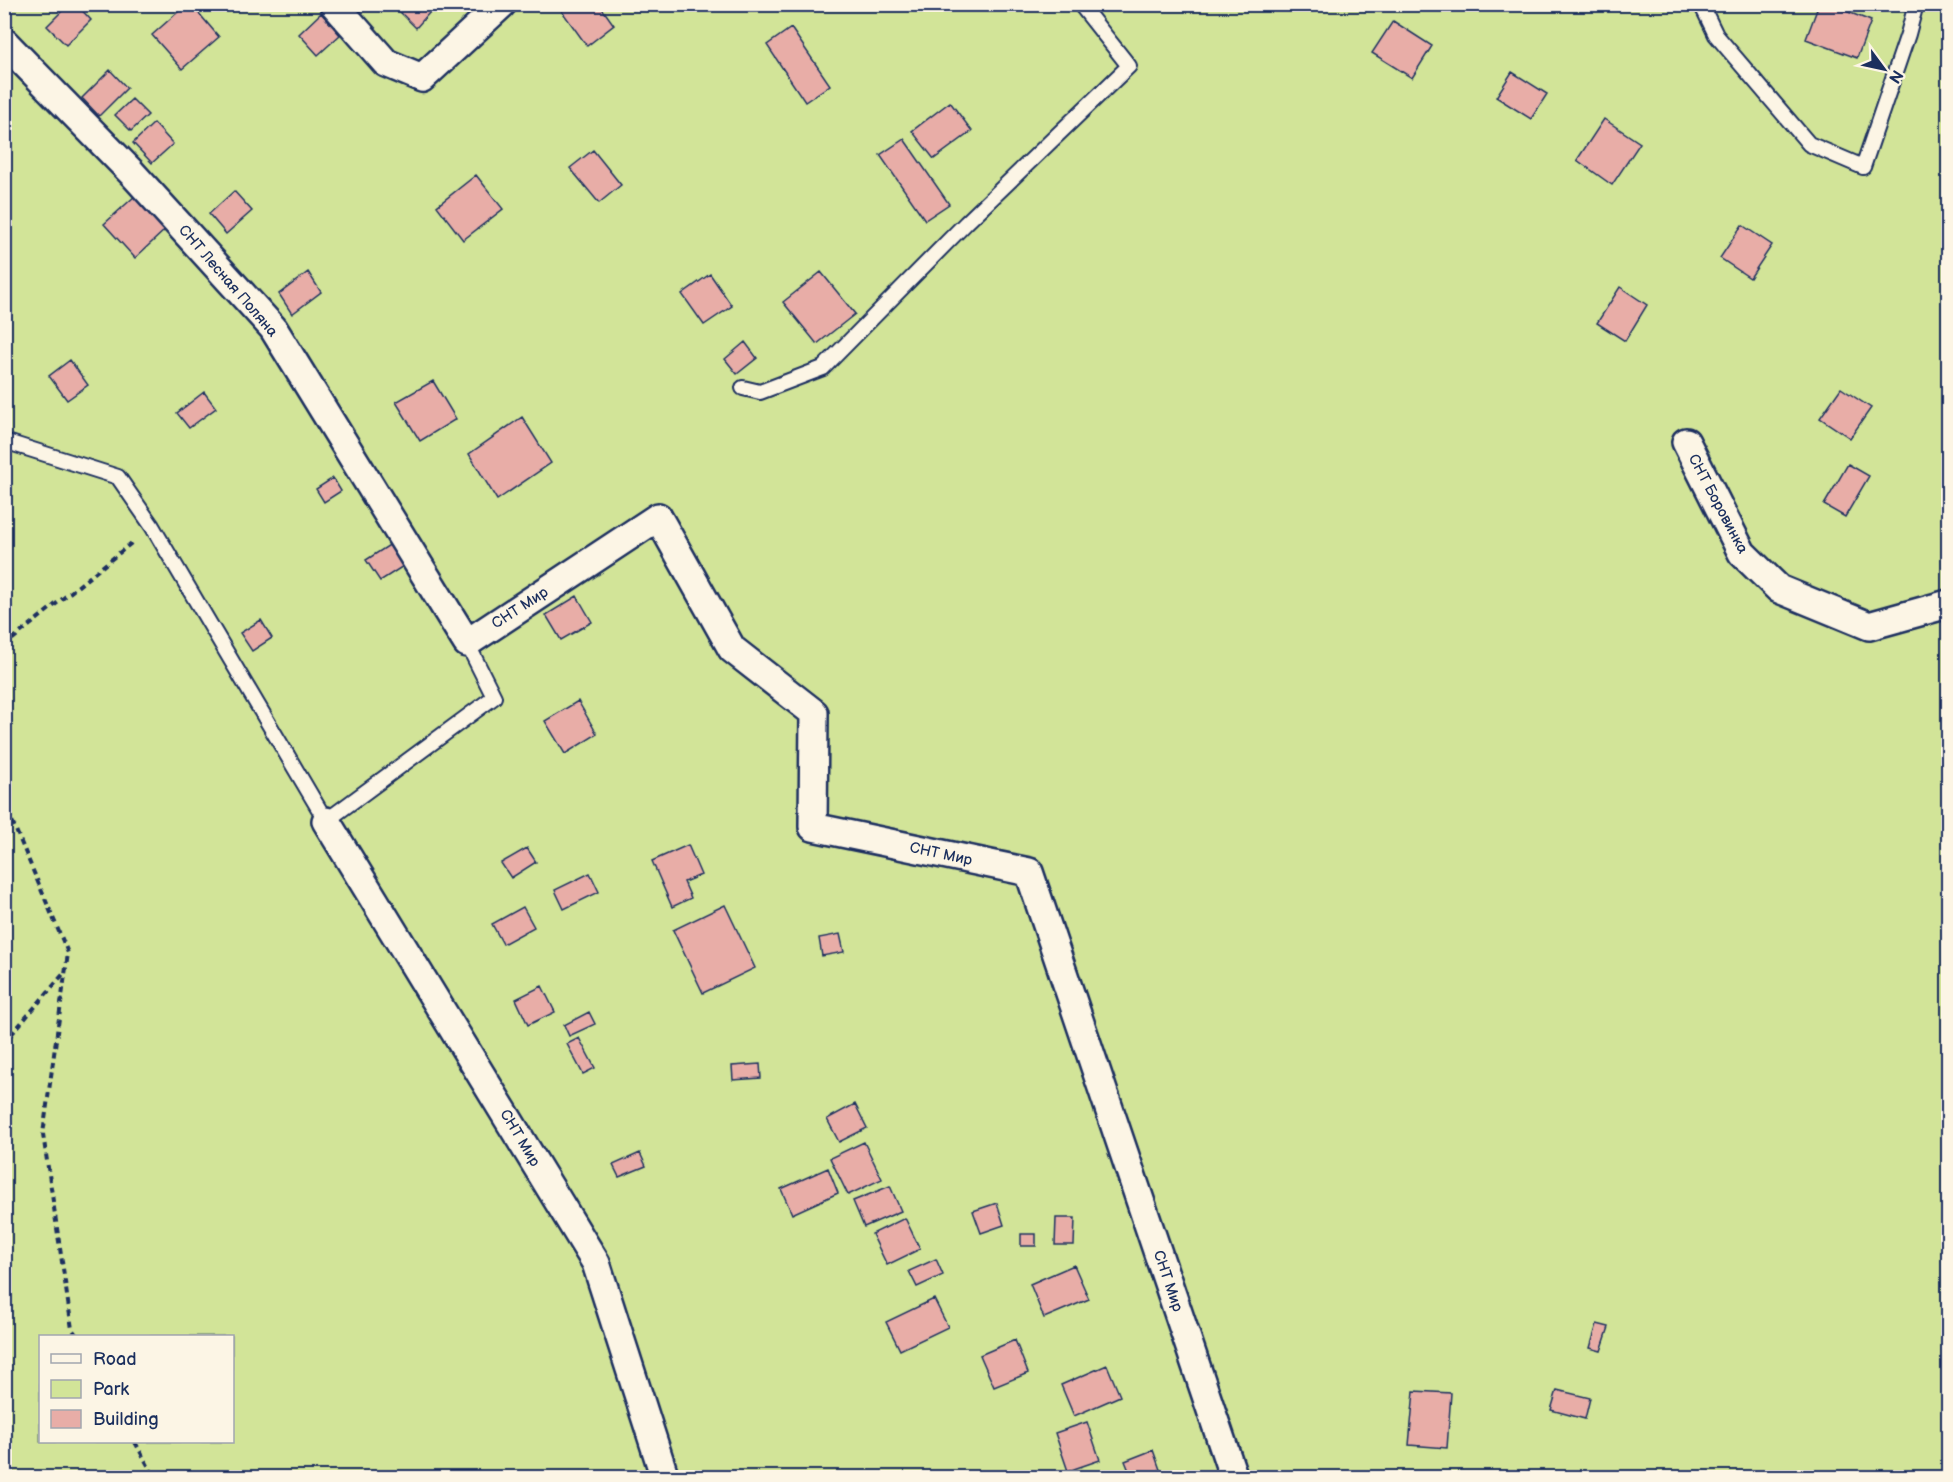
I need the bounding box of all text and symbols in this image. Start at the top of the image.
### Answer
north arrow [1854,39,1914,99]
text: N [1884,66,1907,87]
street label: СНТ Лесная Поляна [174,221,282,341]
street label: СНТ Боровинка [1684,451,1752,557]
street label: СНТ Мир [488,582,552,633]
street label: СНТ Мир [908,838,975,870]
street label: СНТ Мир [496,1106,545,1171]
street label: СНТ Мир [1149,1248,1187,1315]
legend [39,1335,234,1443]
text: Road [93,1349,137,1370]
text: Park [93,1379,129,1400]
text: Building [93,1409,159,1430]

